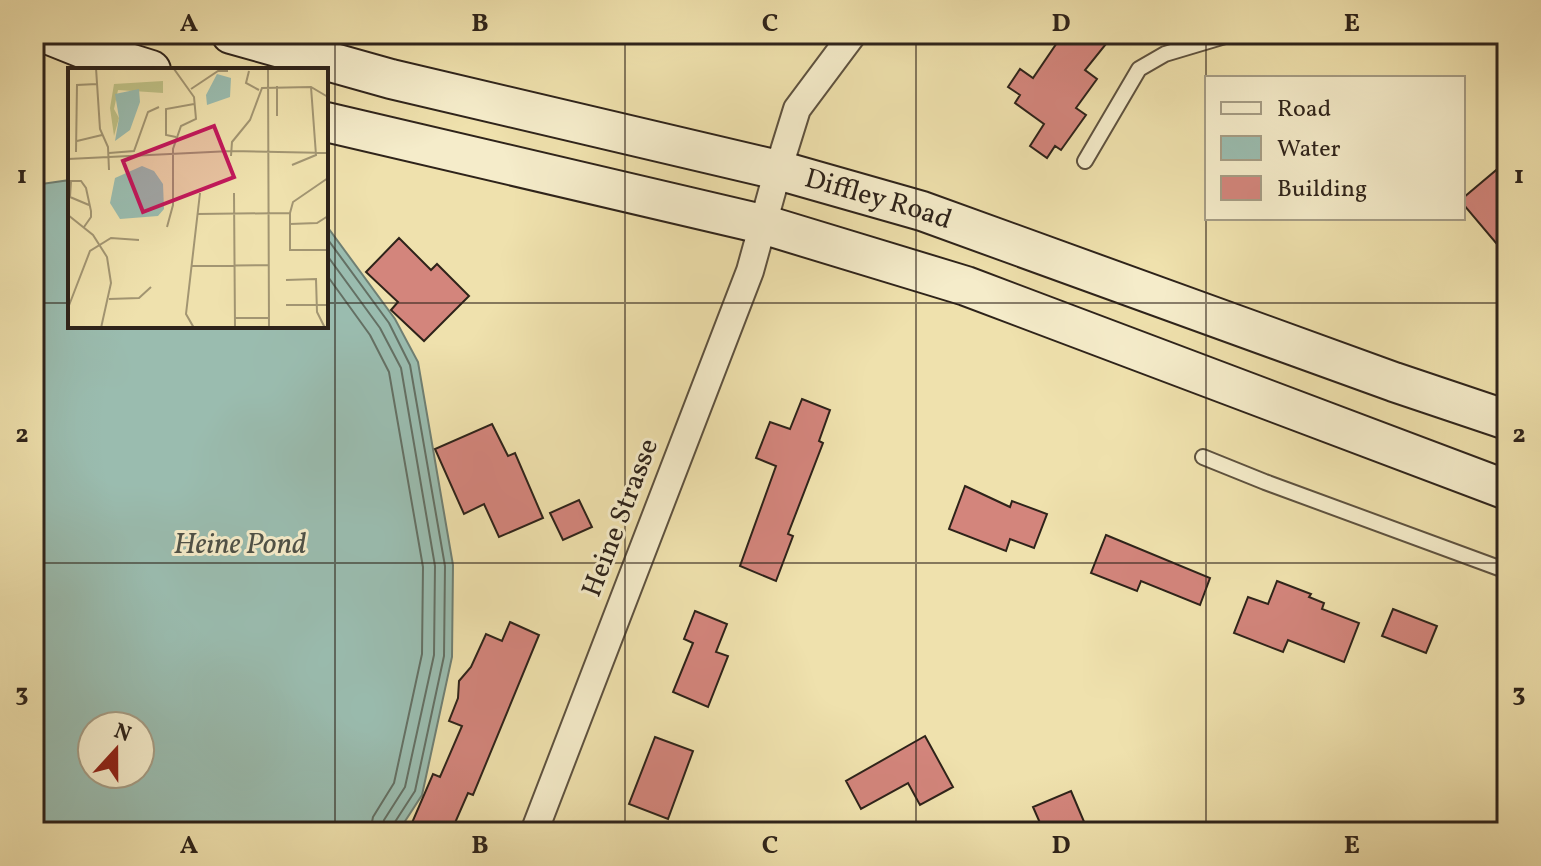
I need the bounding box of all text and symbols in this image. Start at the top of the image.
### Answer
text: A [180,6,199,42]
text: B [471,6,489,42]
text: C [762,6,778,42]
text: D [1051,6,1071,42]
text: E [1344,6,1360,42]
inset map [68,68,328,328]
legend [1205,76,1465,220]
text: Road [1277,93,1331,127]
text: Water [1277,133,1341,167]
text: 1 [17,158,27,194]
text: 1 [1514,158,1524,194]
street label: Diffley Road [800,159,957,240]
text: Building [1277,173,1367,207]
text: 2 [15,417,29,453]
text: 2 [1512,417,1526,453]
street label: Heine Strasse [573,433,669,603]
water label: Heine Pond [174,524,306,566]
text: 3 [15,676,29,712]
text: 3 [1512,676,1526,712]
north arrow [76,710,156,790]
text: N [109,716,135,751]
text: A [180,828,199,864]
text: B [471,828,489,864]
text: C [762,828,778,864]
text: D [1051,828,1071,864]
text: E [1344,828,1360,864]

